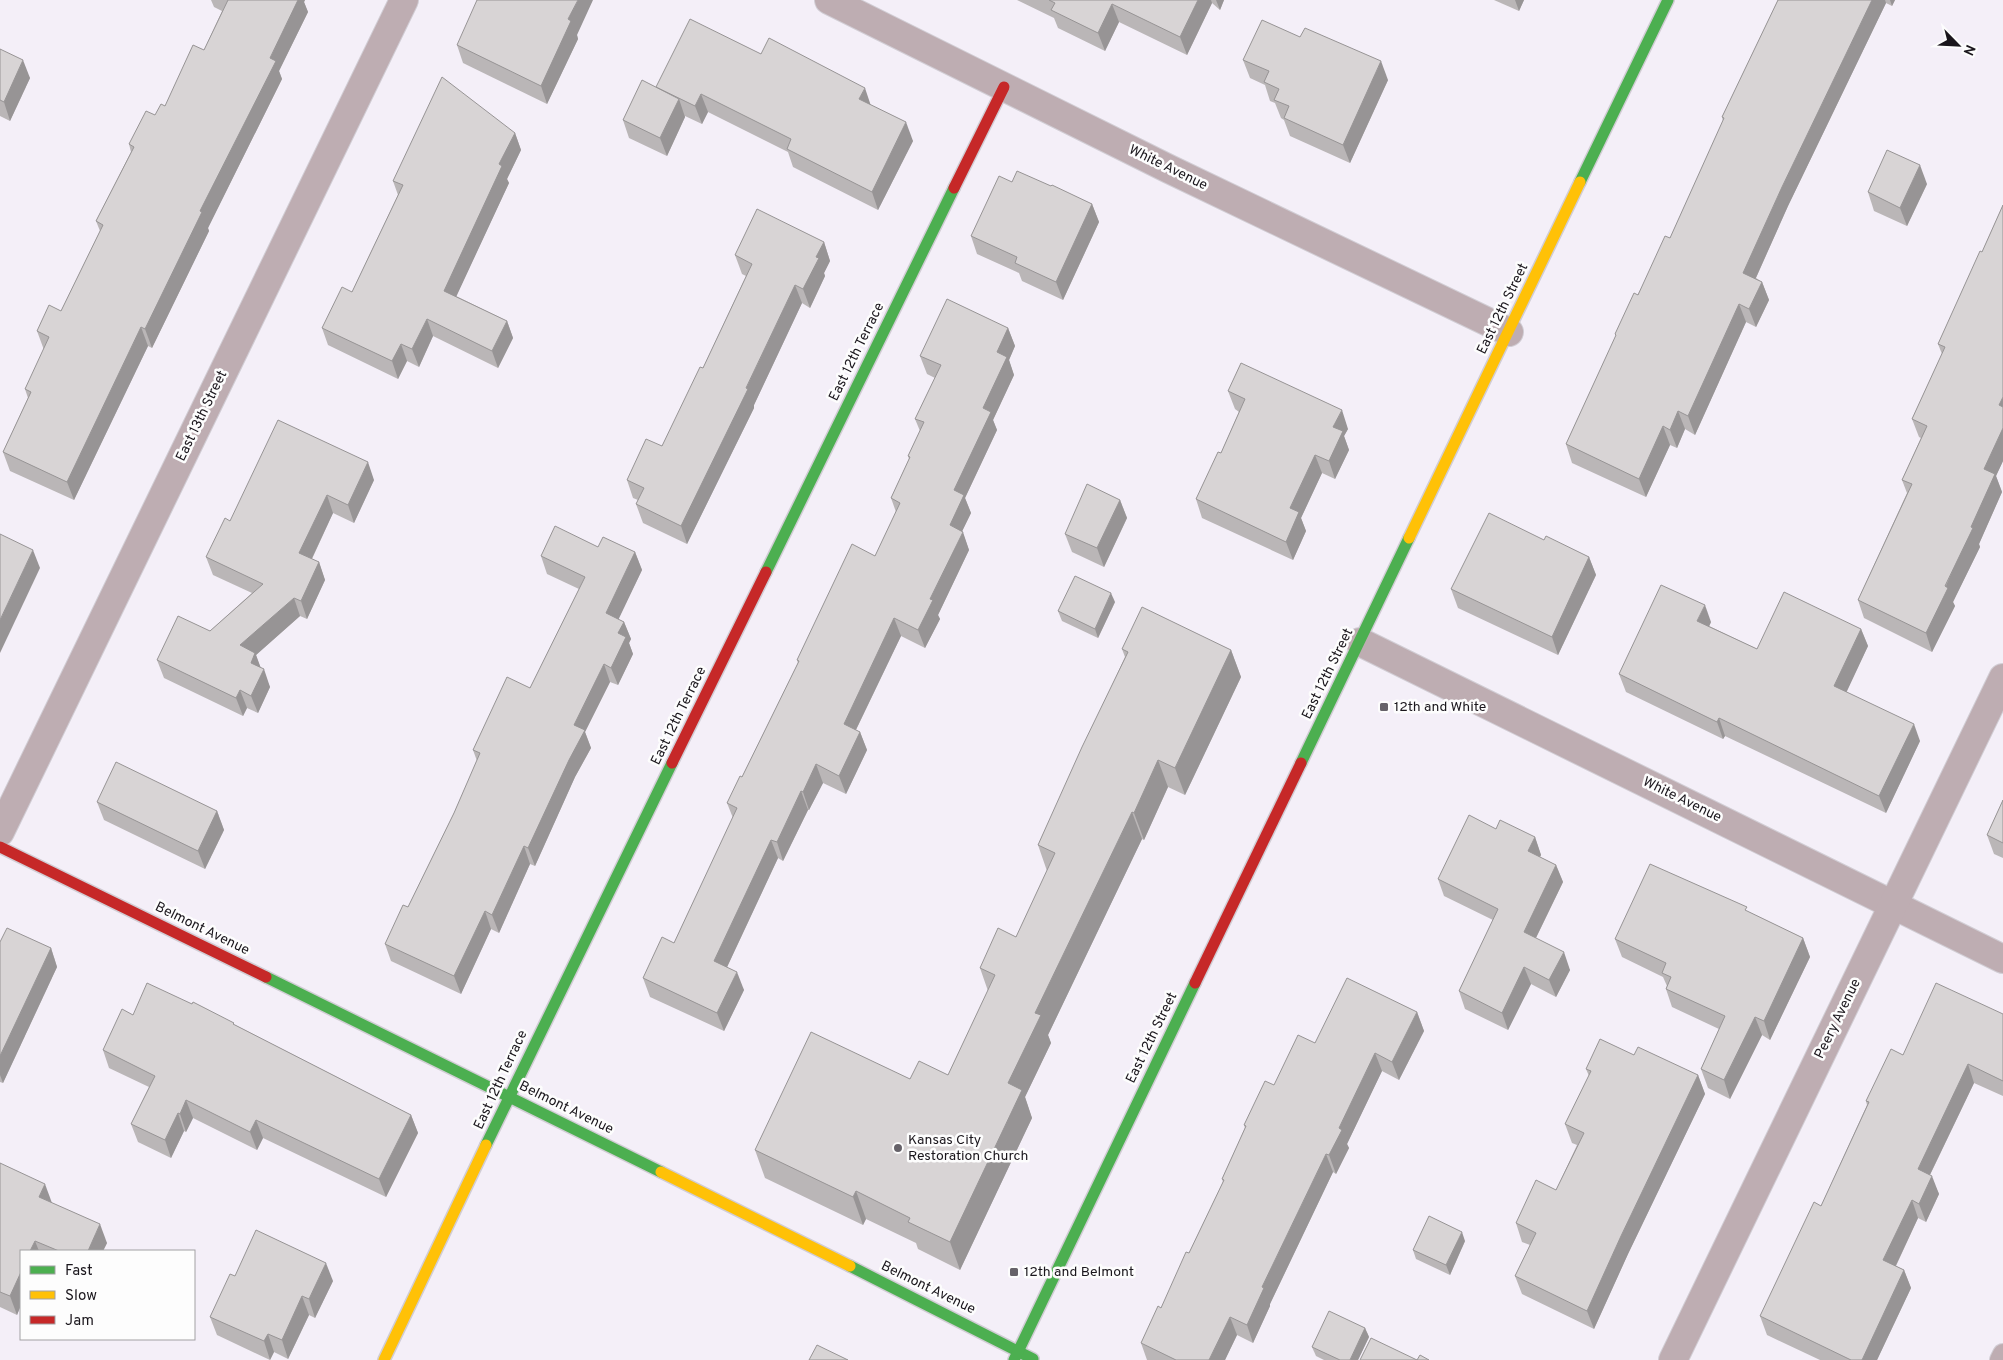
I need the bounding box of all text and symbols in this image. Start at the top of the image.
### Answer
north arrow [1933,20,1983,70]
text: N [1959,42,1978,58]
street label: White Avenue [1126,142,1210,194]
street label: East 12th Street [1474,261,1532,357]
street label: East 12th Terrace [826,300,888,404]
street label: East 13th Street [173,368,231,464]
street label: East 12th Street [1299,626,1357,722]
street label: East 12th Terrace [648,664,710,768]
place label: 12th and White [1394,699,1486,716]
marker: 12th and White [1378,701,1390,713]
street label: White Avenue [1640,774,1724,826]
street label: Belmont Avenue [152,899,252,959]
street label: Peery Avenue [1811,976,1865,1062]
street label: East 12th Street [1123,990,1181,1086]
street label: East 12th Terrace [471,1028,531,1132]
street label: Belmont Avenue [516,1078,616,1138]
place label: Kansas City Restoration Church [908,1132,1028,1165]
marker: Kansas City Restoration Church [892,1142,904,1154]
legend [20,1250,195,1340]
street label: Belmont Avenue [878,1258,978,1318]
text: Fast [65,1262,93,1281]
place label: 12th and Belmont [1024,1264,1134,1281]
marker: 12th and Belmont [1008,1266,1020,1278]
text: Slow [65,1287,97,1306]
text: Jam [65,1312,94,1331]

